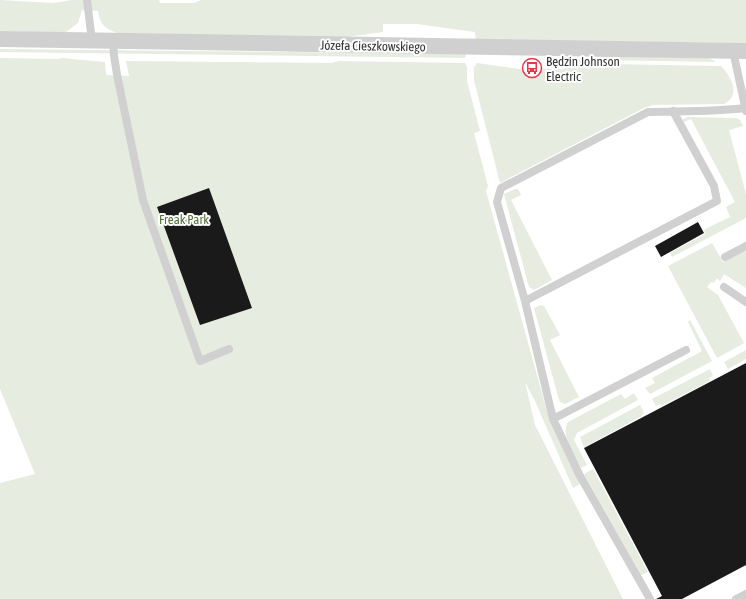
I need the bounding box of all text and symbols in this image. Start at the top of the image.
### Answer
street label: Józefa Cieszkowskiego [320,38,426,54]
place label: Będzin Johnson Electric [546,54,620,84]
bus stop icon: Będzin Johnson Electric [521,57,543,79]
park label: Freak Park [159,212,209,227]

